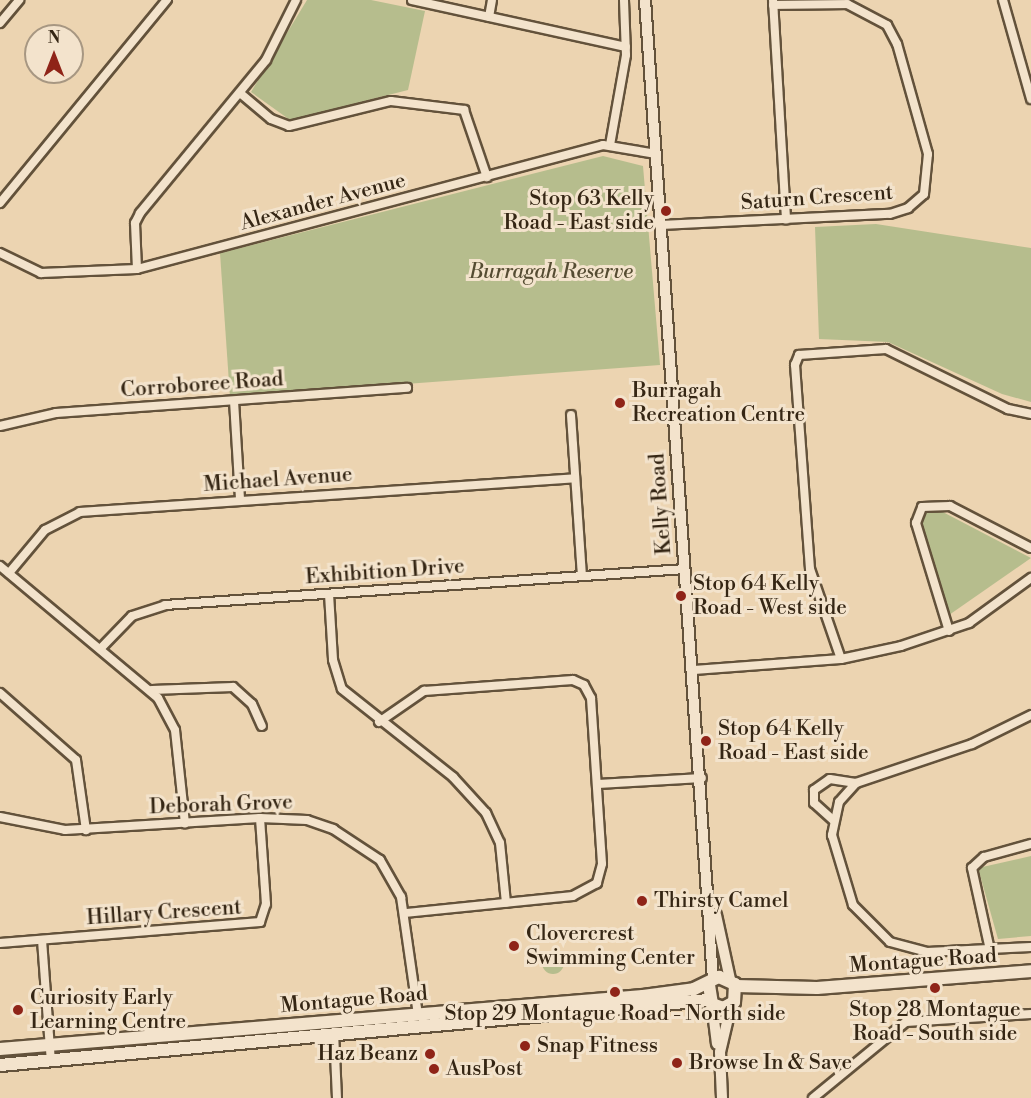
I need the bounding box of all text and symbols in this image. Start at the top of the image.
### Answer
north arrow [24,24,84,84]
text: N [48,28,60,48]
street label: Alexander Avenue [237,168,409,236]
street label: Saturn Crescent [740,180,894,216]
place label: Stop 63 Kelly Road - East side [503,186,654,236]
marker: Stop 63 Kelly Road - East side [659,204,673,218]
park label: Burragah Reserve [469,259,633,285]
street label: Corroboree Road [120,367,284,403]
place label: Burragah Recreation Centre [632,378,805,428]
marker: Burragah Recreation Centre [613,396,627,410]
street label: Kelly Road [645,452,677,556]
street label: Michael Avenue [203,462,353,498]
street label: Exhibition Drive [304,554,466,590]
place label: Stop 64 Kelly Road - West side [693,571,847,621]
marker: Stop 64 Kelly Road - West side [674,589,688,603]
place label: Stop 64 Kelly Road - East side [718,716,869,766]
marker: Stop 64 Kelly Road - East side [699,734,713,748]
street label: Deborah Grove [149,790,293,820]
place label: Thirsty Camel [654,888,789,914]
marker: Thirsty Camel [635,894,649,908]
street label: Hillary Crescent [86,895,242,931]
place label: Clovercrest Swimming Center [526,921,695,971]
marker: Clovercrest Swimming Center [507,939,521,953]
street label: Montague Road [848,943,998,979]
street label: Montague Road [279,981,429,1019]
marker: Stop 28 Montague Road - South side [928,981,942,995]
place label: Curiosity Early Learning Centre [30,985,186,1035]
marker: Stop 29 Montague Road - North side [608,985,622,999]
place label: Stop 28 Montague Road - South side [849,997,1021,1047]
place label: Stop 29 Montague Road - North side [444,1001,786,1027]
marker: Curiosity Early Learning Centre [11,1003,25,1017]
place label: Snap Fitness [537,1033,658,1059]
marker: Snap Fitness [518,1039,532,1053]
place label: Haz Beanz [318,1041,418,1067]
marker: Haz Beanz [423,1047,437,1061]
place label: Browse In & Save [689,1050,852,1076]
place label: AusPost [446,1056,523,1082]
marker: Browse In & Save [670,1056,684,1070]
marker: AusPost [427,1062,441,1076]

